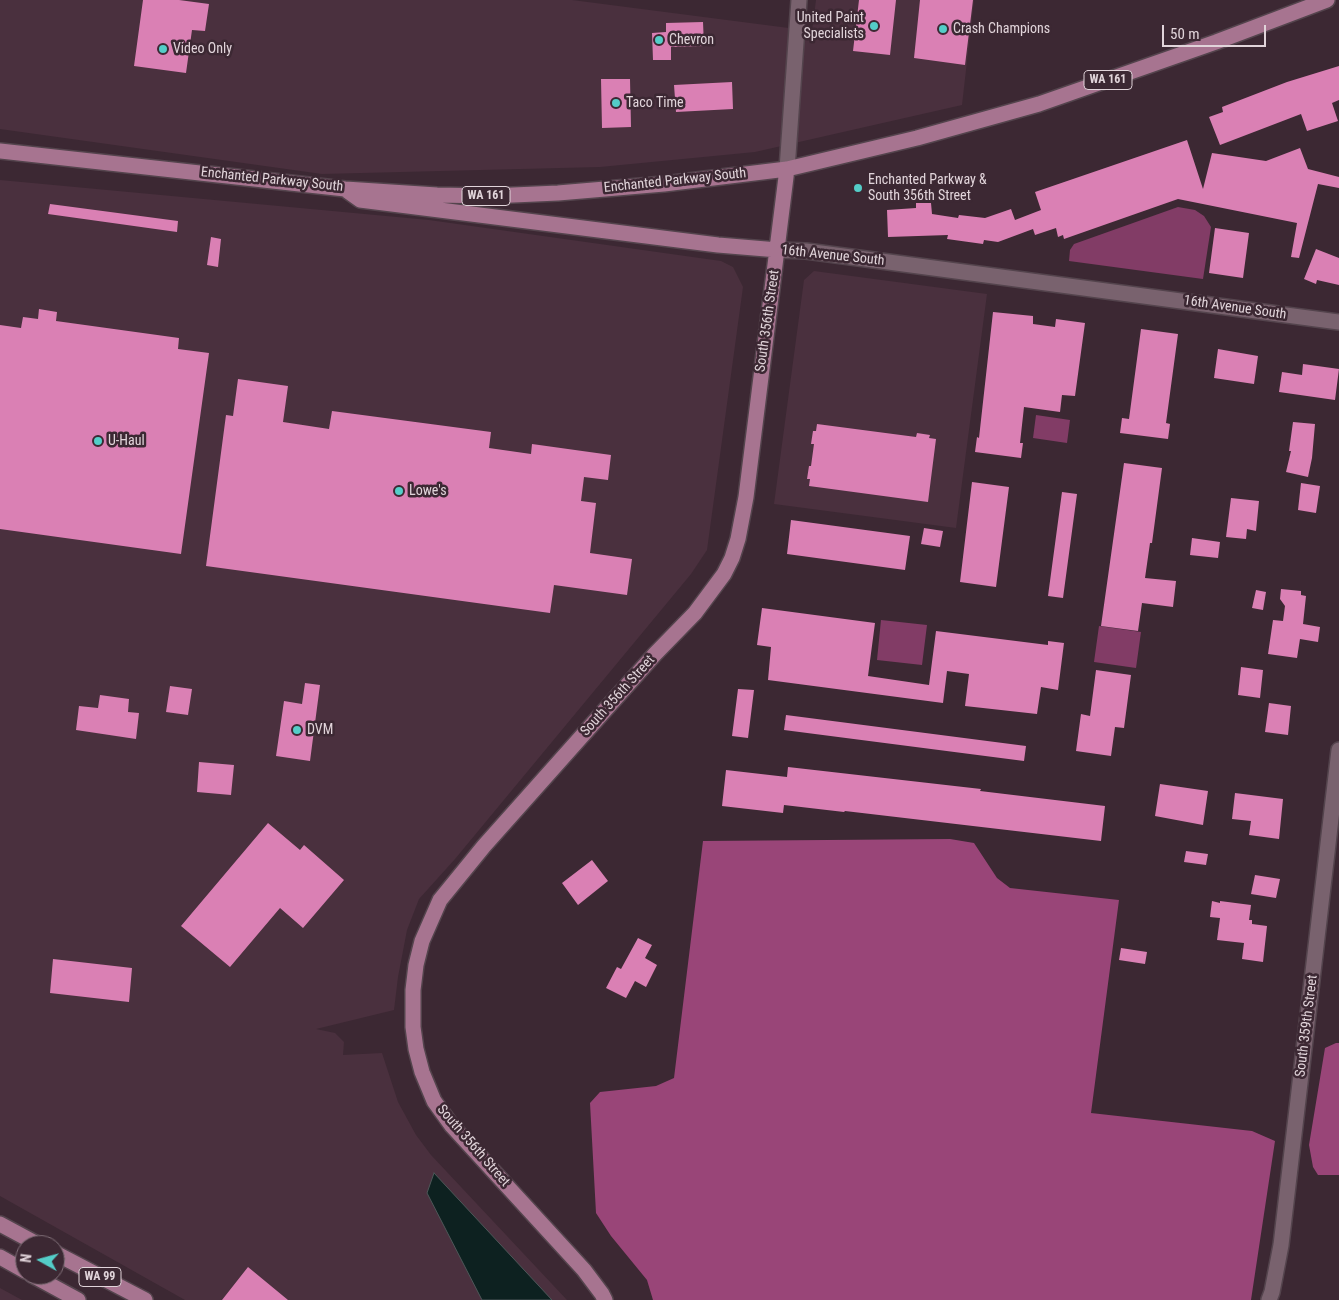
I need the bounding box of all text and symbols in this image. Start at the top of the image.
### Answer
place label: United Paint Specialists [797,10,864,42]
scale bar [1164,15,1268,47]
marker: United Paint Specialists [868,20,880,32]
place label: Crash Champions [953,21,1050,37]
marker: Crash Champions [937,23,949,35]
text: 50 m [1170,25,1200,43]
place label: Chevron [669,32,714,48]
marker: Chevron [653,34,665,46]
place label: Video Only [173,41,232,57]
marker: Video Only [157,43,169,55]
road number: WA 161 [1084,70,1132,90]
place label: Taco Time [626,95,684,111]
marker: Taco Time [610,97,622,109]
street label: Enchanted Parkway South [200,164,344,196]
street label: Enchanted Parkway South [603,165,747,197]
place label: Enchanted Parkway & South 356th Street [868,172,987,204]
marker: Enchanted Parkway & South 356th Street [852,182,864,194]
road number: WA 161 [462,187,510,206]
street label: 16th Avenue South [781,242,885,270]
street label: South 356th Street [753,269,783,373]
street label: 16th Avenue South [1183,292,1287,324]
place label: U-Haul [108,433,145,449]
marker: U-Haul [92,435,104,447]
place label: Lowe's [409,483,447,499]
marker: Lowe's [393,485,405,497]
street label: South 356th Street [577,652,659,740]
place label: DVM [307,722,333,738]
marker: DVM [291,724,303,736]
street label: South 359th Street [1292,974,1322,1078]
street label: South 356th Street [433,1102,513,1190]
north arrow [15,1235,65,1285]
text: N [18,1253,35,1264]
road number: WA 99 [79,1268,121,1286]

